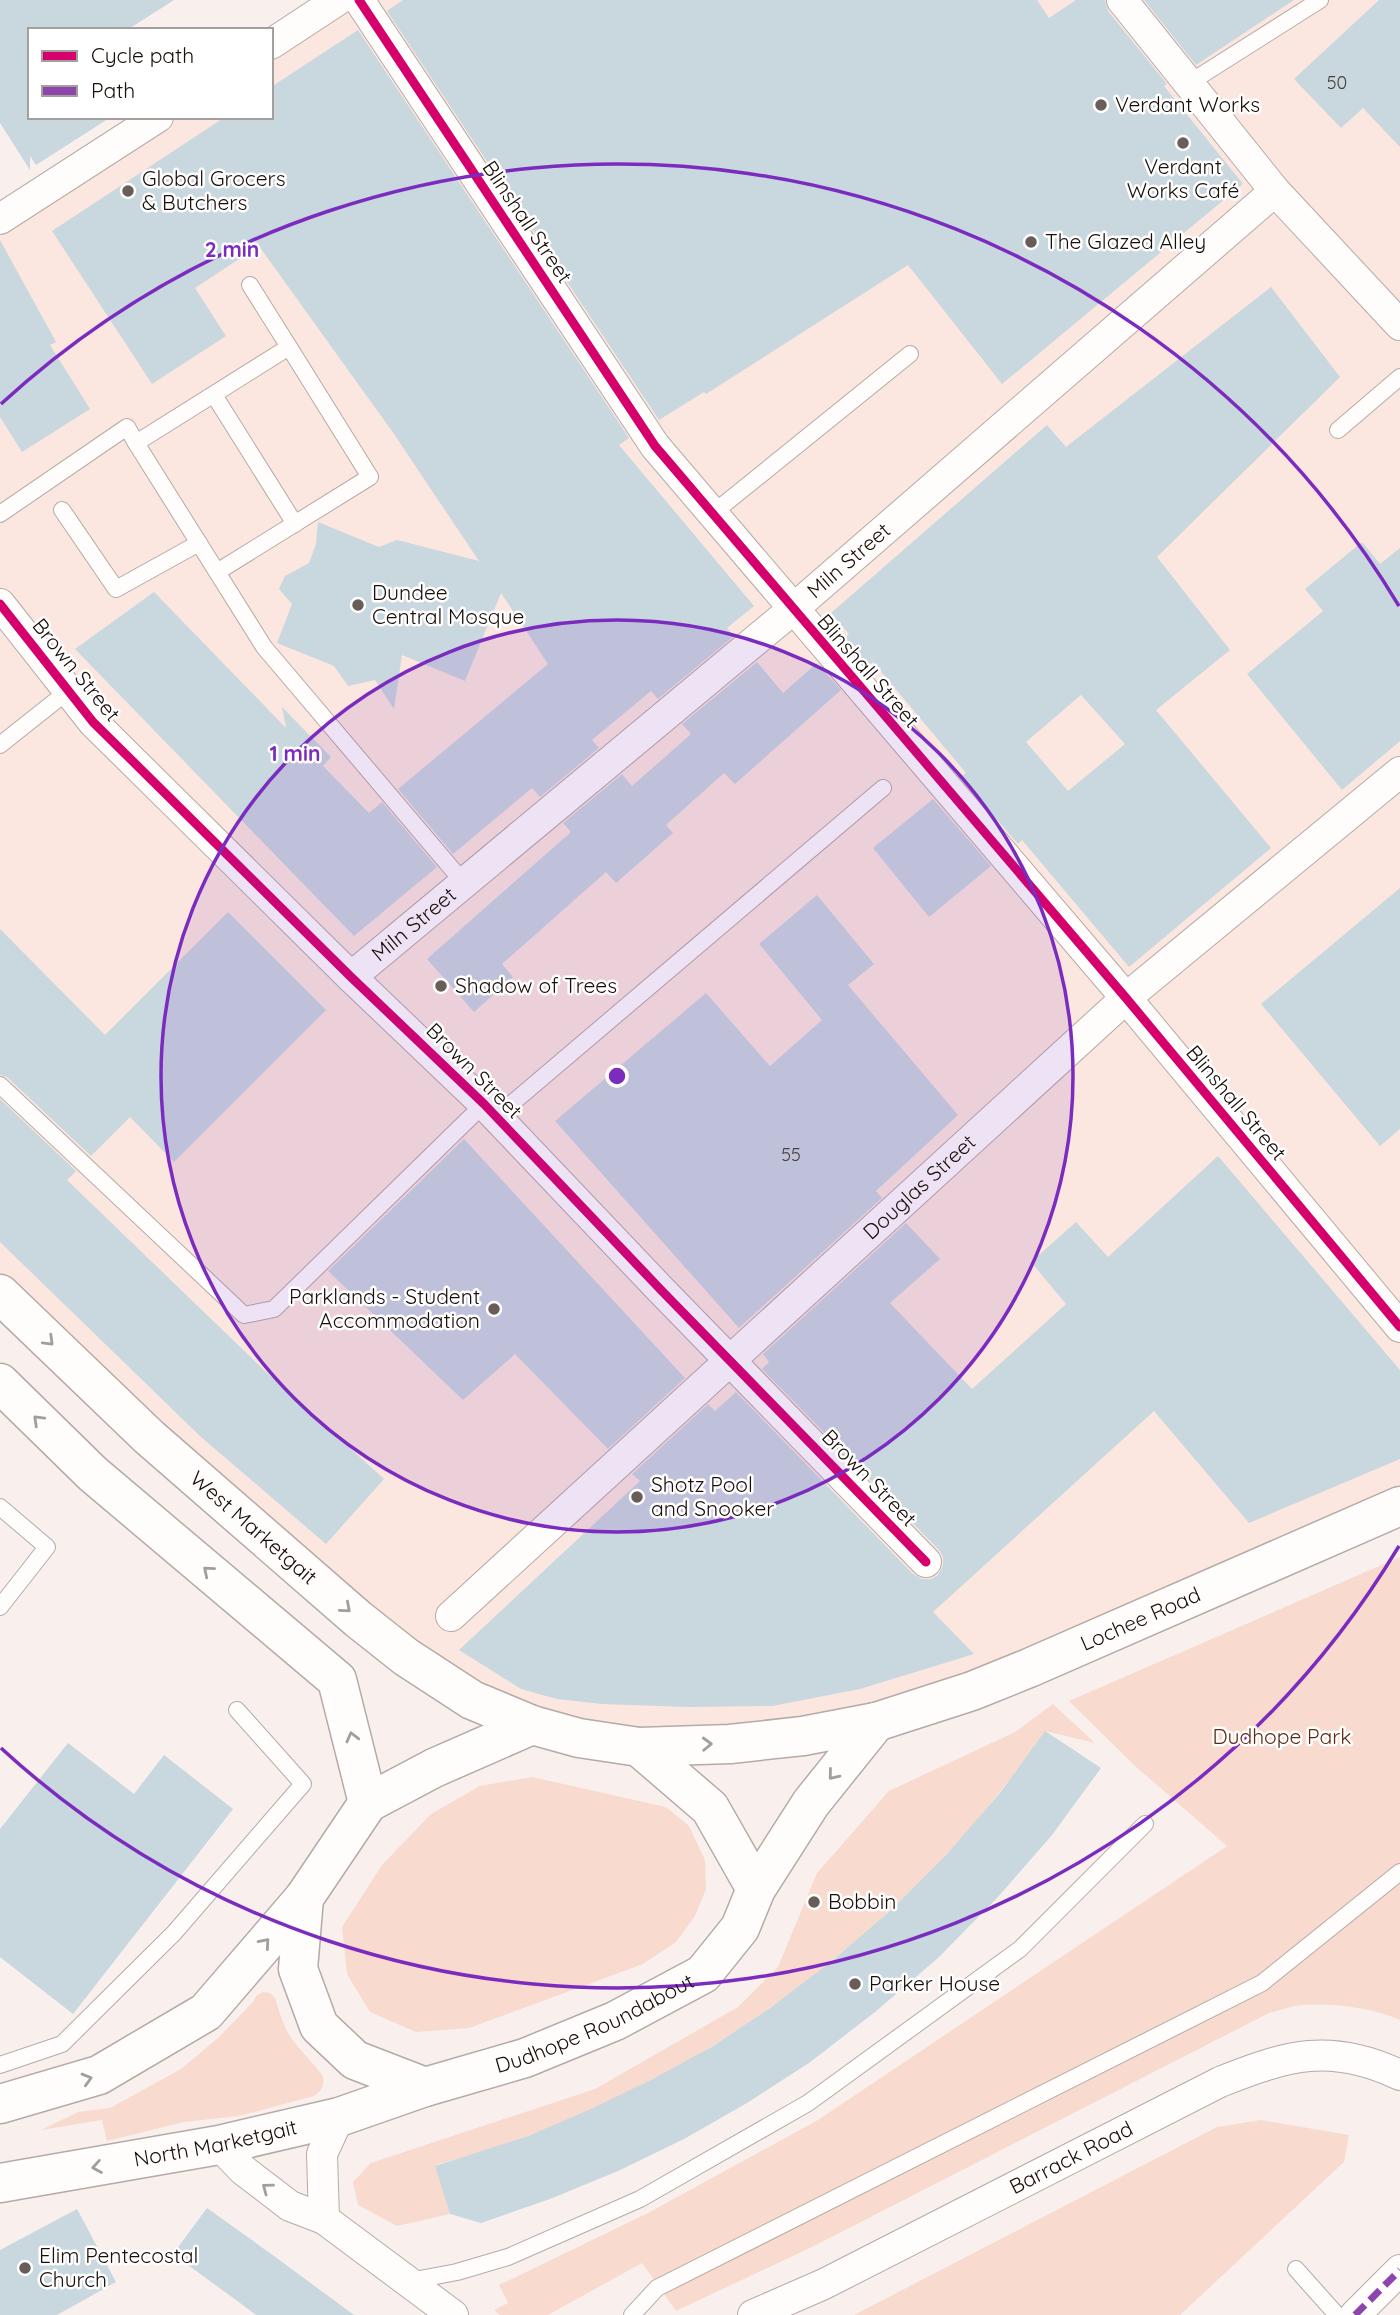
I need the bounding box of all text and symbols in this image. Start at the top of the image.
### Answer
legend [28,28,273,119]
text: Cycle path [91,42,194,68]
house number: 50 [1327,71,1347,94]
text: Path [91,77,135,103]
place label: Verdant Works [1115,91,1260,117]
marker: Verdant Works [1093,97,1109,113]
marker: Verdant Works Café [1175,135,1191,151]
place label: Verdant Works Café [1127,153,1239,203]
street label: Blinshall Street [477,155,578,288]
place label: Global Grocers & Butchers [142,165,286,215]
marker: Global Grocers & Butchers [120,183,136,199]
place label: The Glazed Alley [1045,228,1206,254]
marker: The Glazed Alley [1023,234,1039,250]
text: 2 min [205,236,259,262]
street label: Miln Street [801,517,895,603]
place label: Dundee Central Mosque [372,579,524,629]
marker: Dundee Central Mosque [350,597,366,613]
street label: Blinshall Street [812,608,925,733]
street label: Brown Street [27,613,126,726]
text: 1 min [270,740,320,766]
street label: Miln Street [366,881,461,966]
place label: Shadow of Trees [455,972,617,998]
marker: Shadow of Trees [433,978,449,994]
street label: Brown Street [421,1017,528,1124]
street label: Blinshall Street [1181,1039,1292,1165]
centre of rings [605,1064,629,1088]
street label: Douglas Street [857,1128,980,1244]
house number: 55 [781,1143,801,1166]
place label: Parklands - Student Accommodation [289,1283,480,1333]
marker: Parklands - Student Accommodation [486,1301,502,1317]
one-way arrow [41,1333,54,1346]
one-way arrow [33,1416,46,1429]
street label: Brown Street [817,1423,923,1531]
street label: West Marketgait [185,1465,323,1589]
place label: Shotz Pool and Snooker [651,1471,774,1521]
marker: Shotz Pool and Snooker [629,1489,645,1505]
one-way arrow [204,1567,217,1579]
street label: Lochee Road [1076,1581,1204,1656]
one-way arrow [338,1600,351,1612]
park label: Dudhope Park [1212,1723,1352,1749]
one-way arrow [346,1731,360,1743]
one-way arrow [702,1737,713,1752]
one-way arrow [829,1767,842,1780]
place label: Bobbin [828,1888,896,1914]
marker: Bobbin [806,1894,822,1910]
one-way arrow [257,1939,269,1952]
street label: Dudhope Roundabout [492,1967,698,2078]
place label: Parker House [869,1970,1000,1996]
marker: Parker House [847,1976,863,1992]
one-way arrow [81,2072,93,2087]
street label: North Marketgait [132,2113,299,2172]
street label: Barrack Road [1005,2115,1137,2199]
one-way arrow [91,2159,103,2174]
one-way arrow [263,2184,275,2197]
place label: Elim Pentecostal Church [39,2242,198,2292]
marker: Elim Pentecostal Church [17,2260,33,2276]

